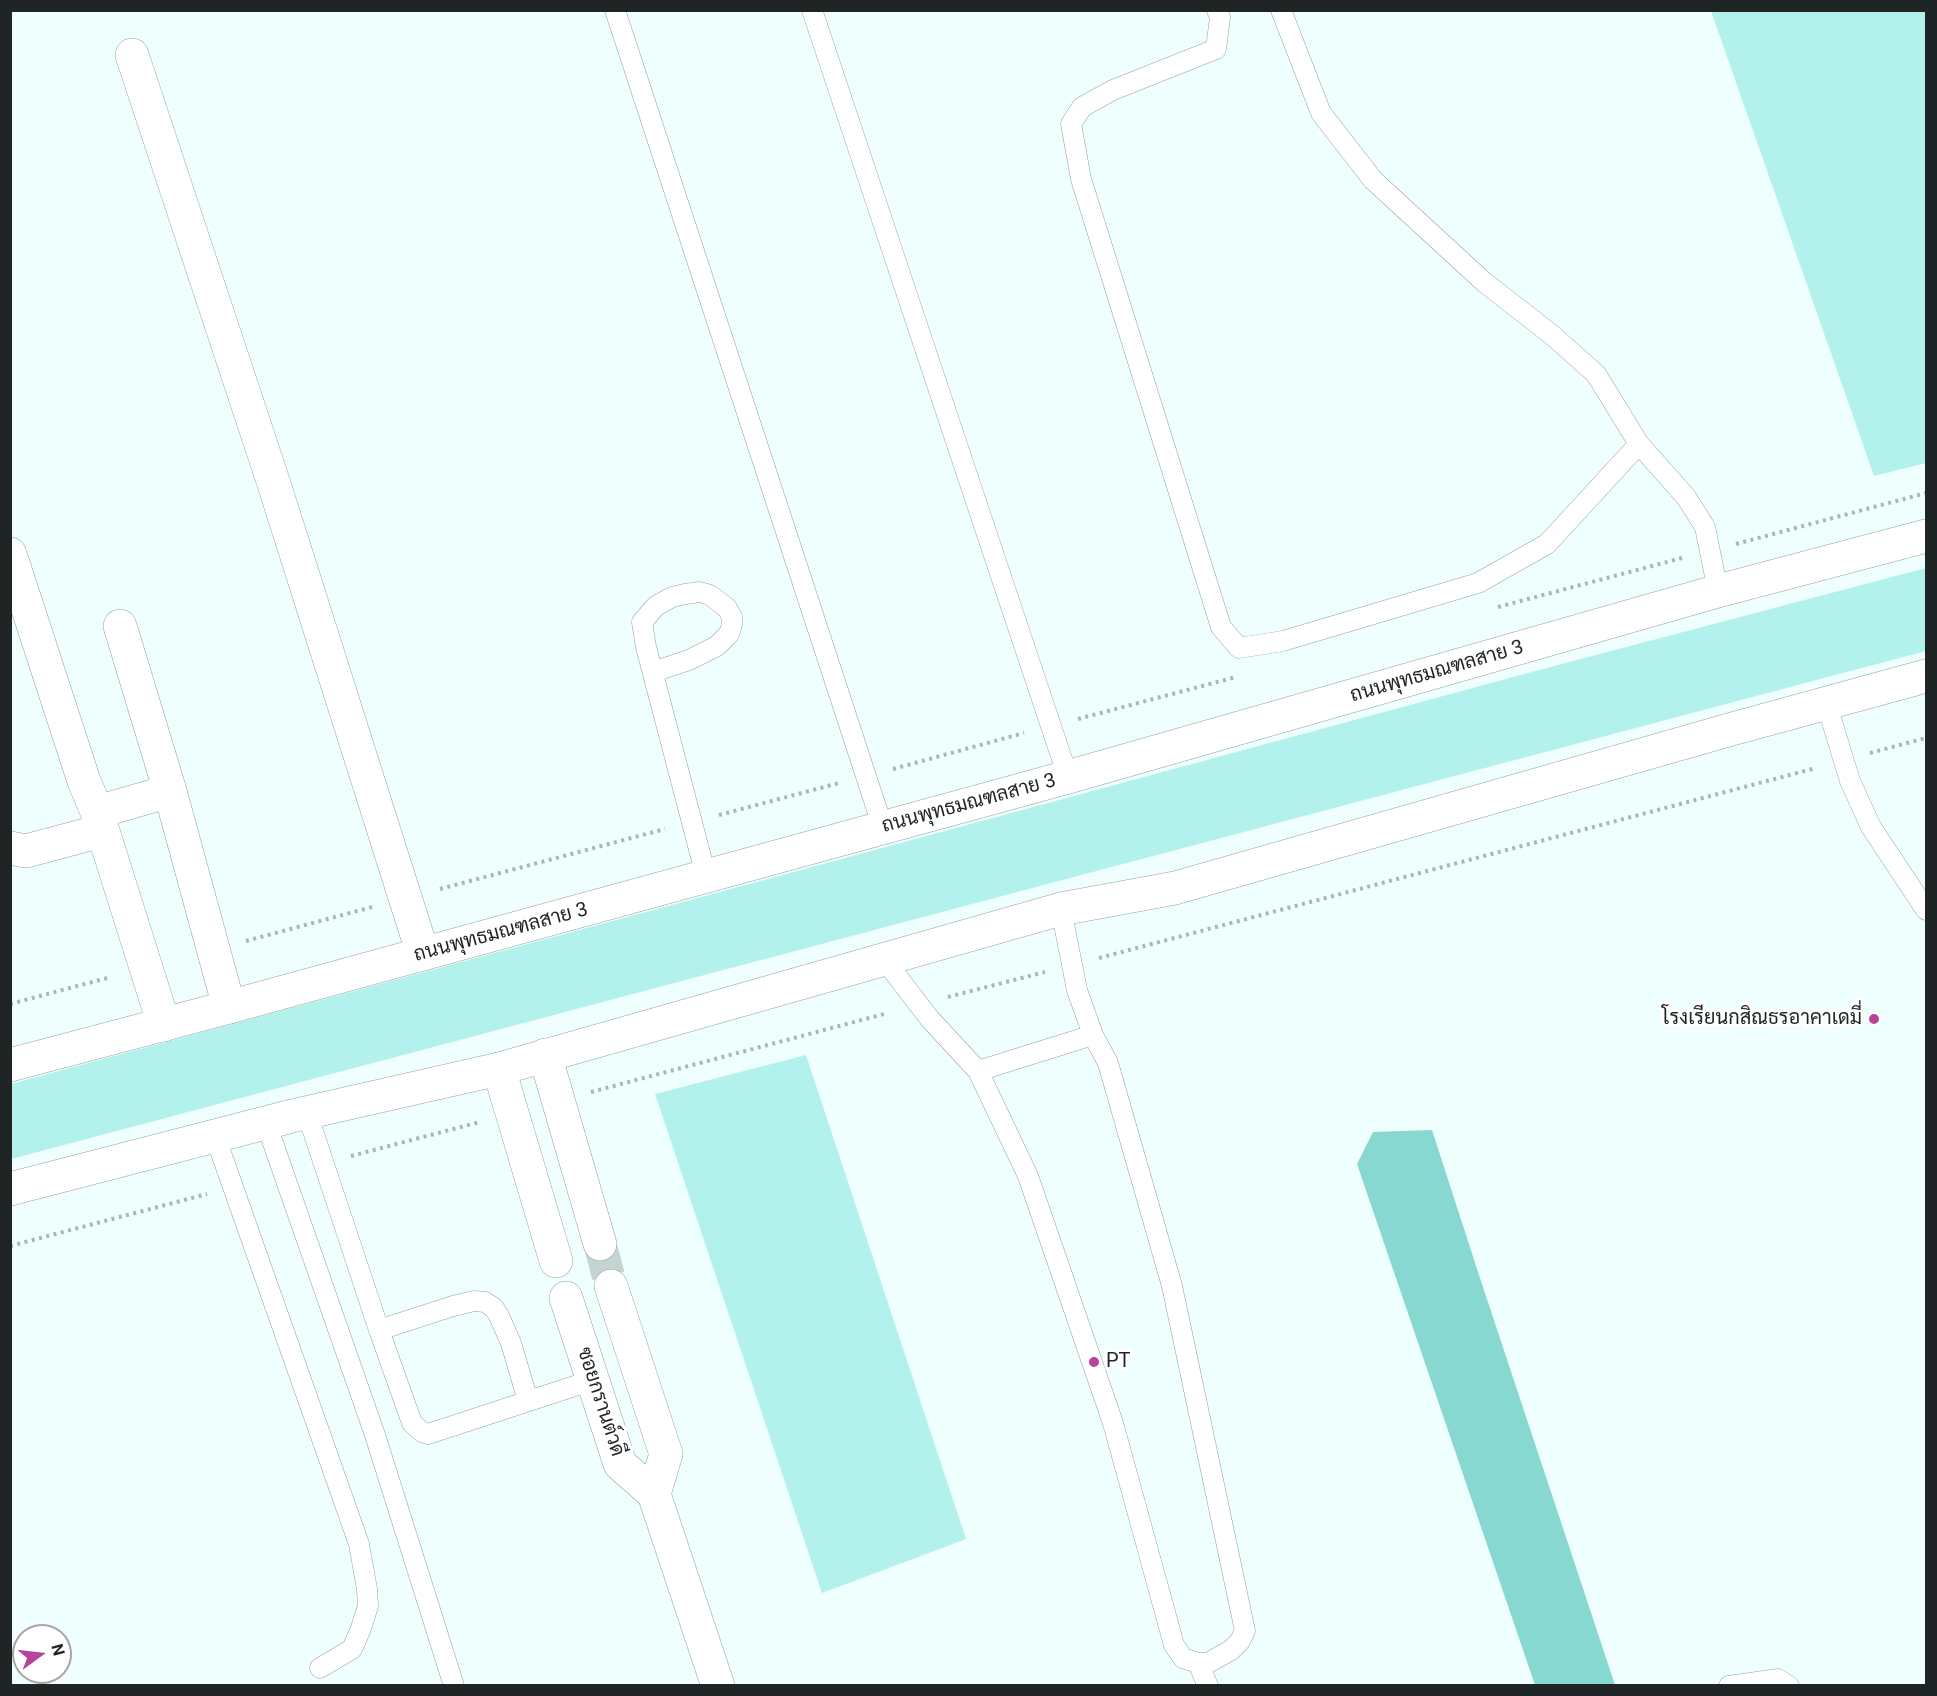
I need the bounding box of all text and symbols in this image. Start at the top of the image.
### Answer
street label: ถนนพุทธมณฑลสาย 3 [1348,636,1526,708]
street label: ถนนพุทธมณฑลสาย 3 [879,769,1059,839]
street label: ถนนพุทธมณฑลสาย 3 [411,898,591,968]
place label: โรงเรียนกสิณธรอาคาเดมี่ [1662,1007,1862,1031]
marker: โรงเรียนกสิณธรอาคาเดมี่ [1867,1012,1881,1026]
street label: ซอยกรานต์วดี [571,1344,629,1460]
place label: PT [1106,1350,1131,1374]
marker: PT [1087,1355,1101,1369]
north arrow [12,1624,72,1684]
text: N [47,1642,69,1658]

